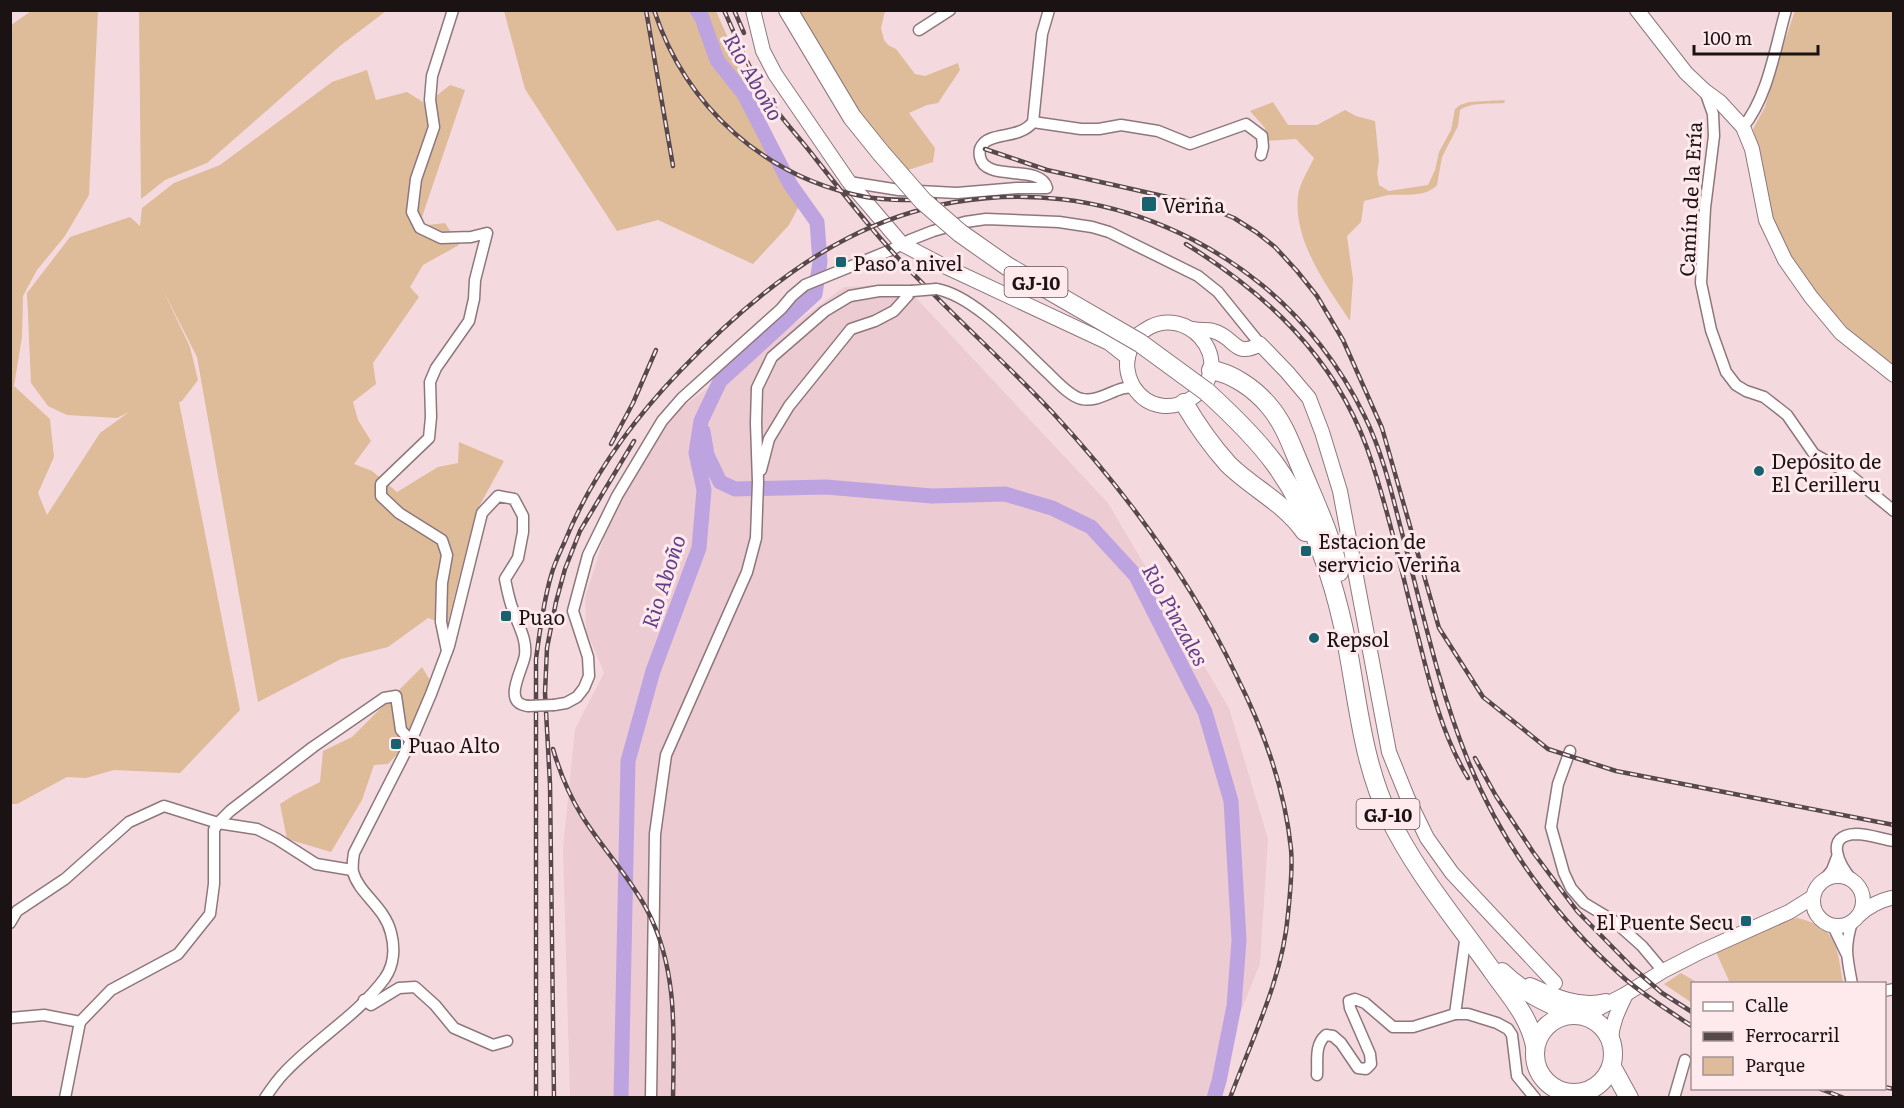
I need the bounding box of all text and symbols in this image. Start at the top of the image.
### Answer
scale bar [1694,18,1818,56]
text: 100 m [1703,24,1752,51]
water label: Rio Aboño [717,26,793,126]
street label: Camín de la Ería [1670,121,1708,277]
place label: Veriña [1162,189,1225,219]
marker: Veriña [1140,195,1158,213]
place label: Paso a nivel [853,247,963,277]
marker: Paso a nivel [834,255,848,269]
road number: GJ-10 [1004,267,1068,297]
place label: Depósito de El Cerilleru [1771,445,1881,498]
marker: Depósito de El Cerilleru [1752,464,1766,478]
place label: Estacion de servicio Veriña [1318,525,1461,578]
water label: Rio Aboño [632,530,692,632]
marker: Estacion de servicio Veriña [1299,544,1313,558]
water label: Rio Pinzales [1136,557,1218,671]
place label: Puao [518,601,565,631]
marker: Puao [499,609,513,623]
place label: Repsol [1326,623,1390,653]
marker: Repsol [1307,631,1321,645]
place label: Puao Alto [408,729,500,759]
marker: Puao Alto [389,737,403,751]
road number: GJ-10 [1356,799,1420,829]
place label: El Puente Secu [1596,906,1734,936]
marker: El Puente Secu [1739,914,1753,928]
legend [1691,982,1886,1090]
text: Calle [1745,991,1788,1018]
text: Ferrocarril [1745,1021,1839,1048]
text: Parque [1745,1051,1805,1078]

